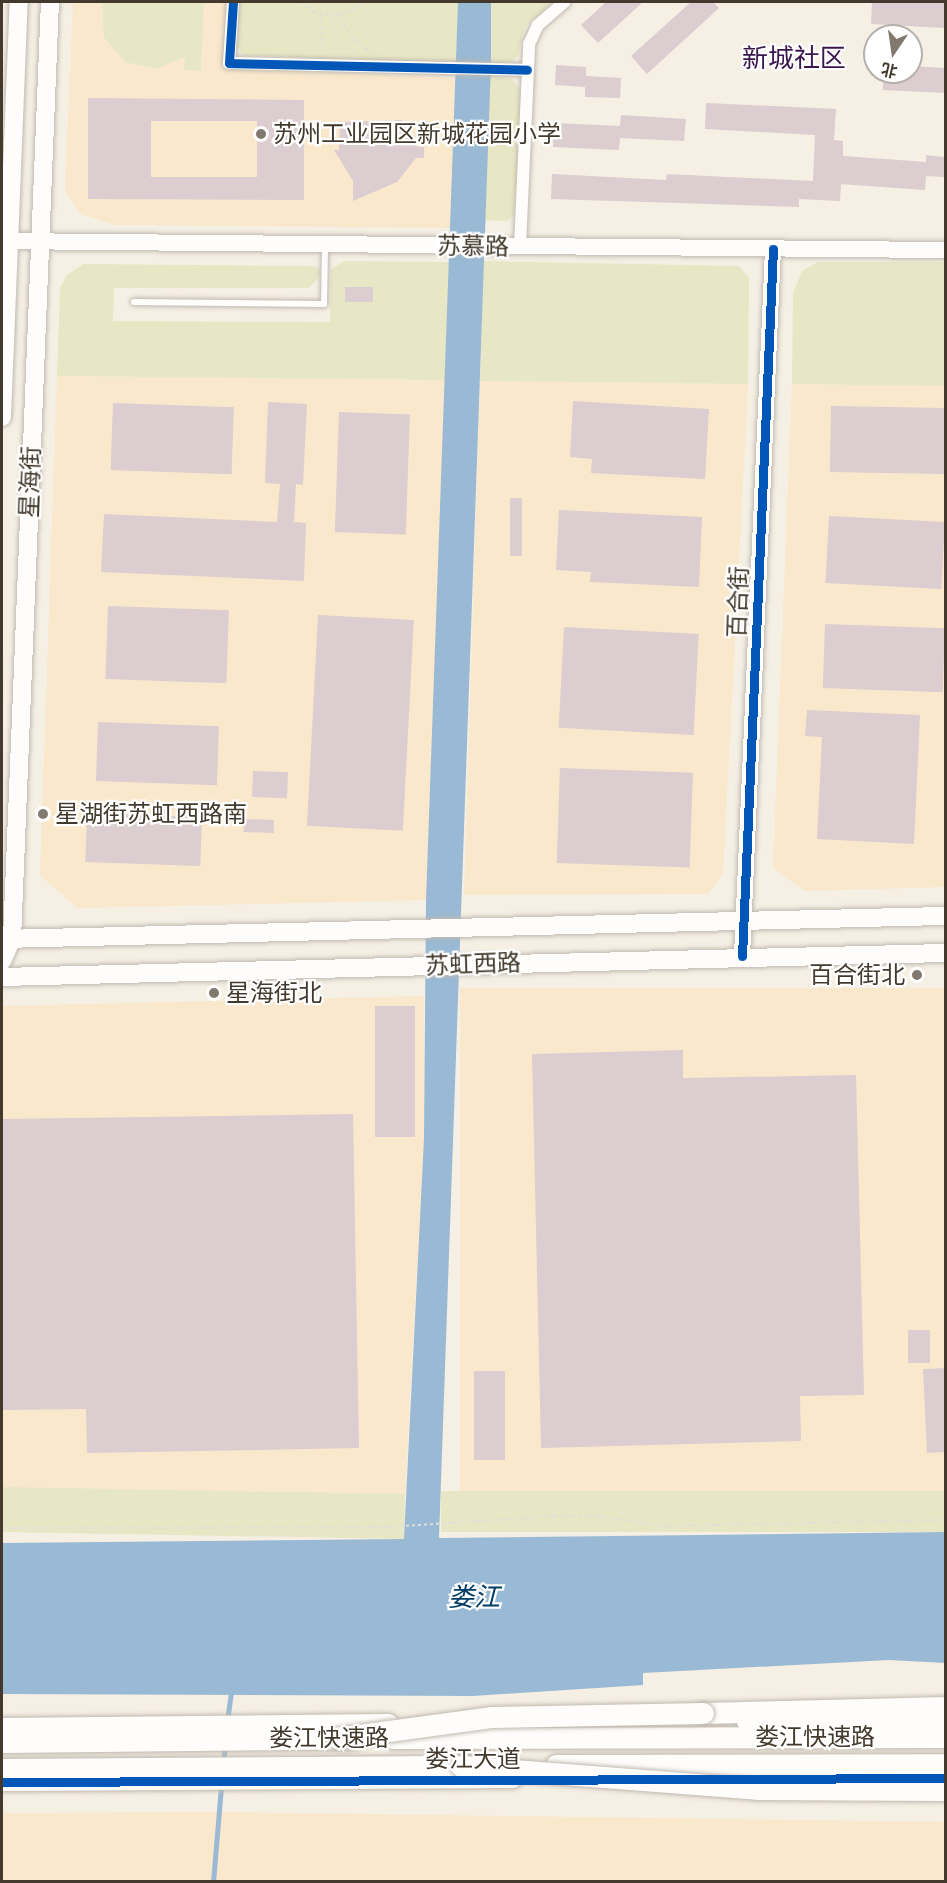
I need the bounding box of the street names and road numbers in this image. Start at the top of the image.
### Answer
street label: 苏慕路 [437,231,509,261]
street label: 星海街 [14,446,46,518]
street label: 百合街 [722,566,754,638]
street label: 苏虹西路 [425,948,521,980]
street label: 娄江快速路 [755,1723,875,1751]
street label: 娄江快速路 [269,1724,389,1752]
street label: 娄江大道 [425,1745,521,1773]

